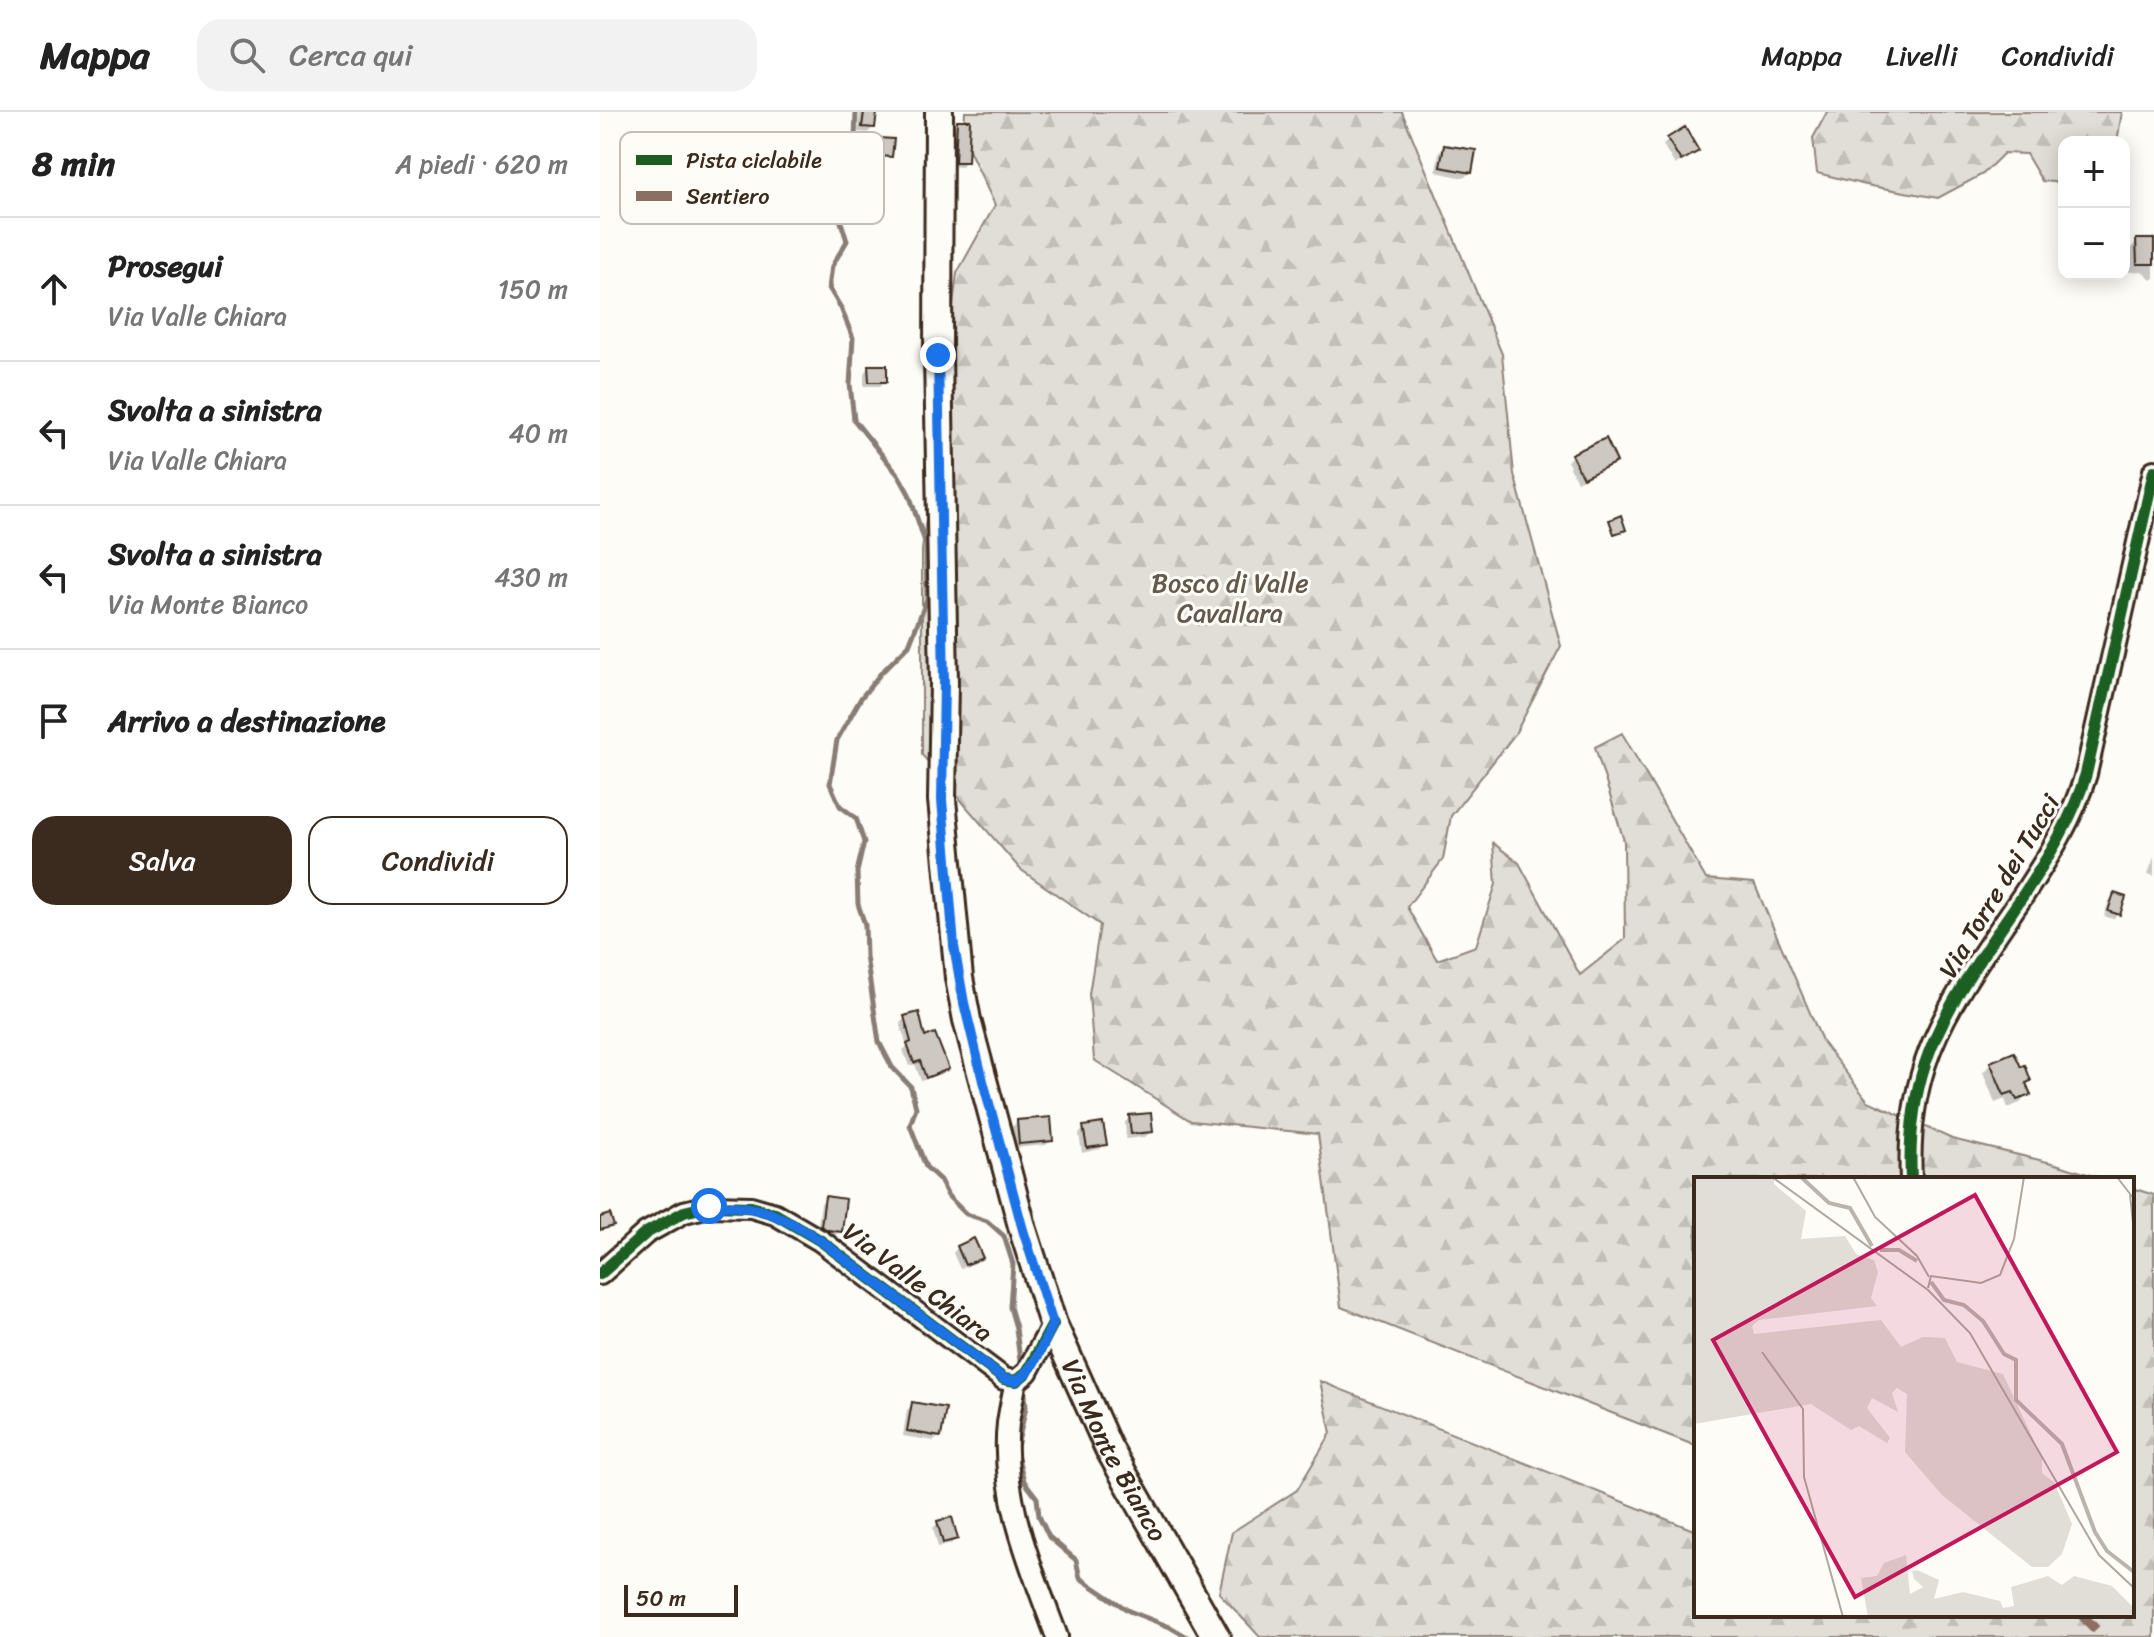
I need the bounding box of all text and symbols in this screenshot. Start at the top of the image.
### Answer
search box [197,19,757,91]
text: Mappa [40,22,149,89]
text: Cerca qui [289,28,413,82]
text: Mappa [1761,31,1842,80]
text: Livelli [1886,31,1957,80]
text: Condividi [2001,31,2114,80]
icon: search [225,33,269,77]
legend [620,132,884,224]
text: 8 min [32,134,115,194]
map controls [2058,136,2130,280]
button: + [2058,136,2130,208]
text: A piedi · 620 m [396,141,568,187]
text: Pista ciclabile [686,141,822,180]
text: Sentiero [686,177,769,216]
button: − [2058,208,2130,280]
text: Prosegui [108,239,222,293]
text: 150 m [498,266,568,312]
icon: ahead [32,267,76,311]
text: Via Valle Chiara [108,293,287,339]
route end [920,337,956,373]
text: Svolta a sinistra [108,383,322,437]
text: 40 m [509,410,568,456]
icon: left [32,411,76,455]
text: Via Valle Chiara [108,437,287,483]
text: Svolta a sinistra [108,527,322,581]
text: 430 m [494,554,568,600]
icon: left [32,555,76,599]
park label: Bosco di Valle Cavallara [1151,560,1309,636]
text: Via Monte Bianco [108,581,308,627]
text: Arrivo a destinazione [108,694,386,748]
icon: arrive [32,699,76,743]
street label: Via Torre dei Tucci [1926,784,2073,987]
button: Salva [32,816,292,905]
button: Condividi [308,816,568,905]
inset map [1694,1177,2134,1617]
route start [691,1188,727,1224]
street label: Via Valle Chiara [833,1210,1003,1354]
street label: Via Monte Bianco [1048,1351,1180,1550]
text: 50 m [636,1579,686,1618]
scale bar [624,1581,738,1617]

